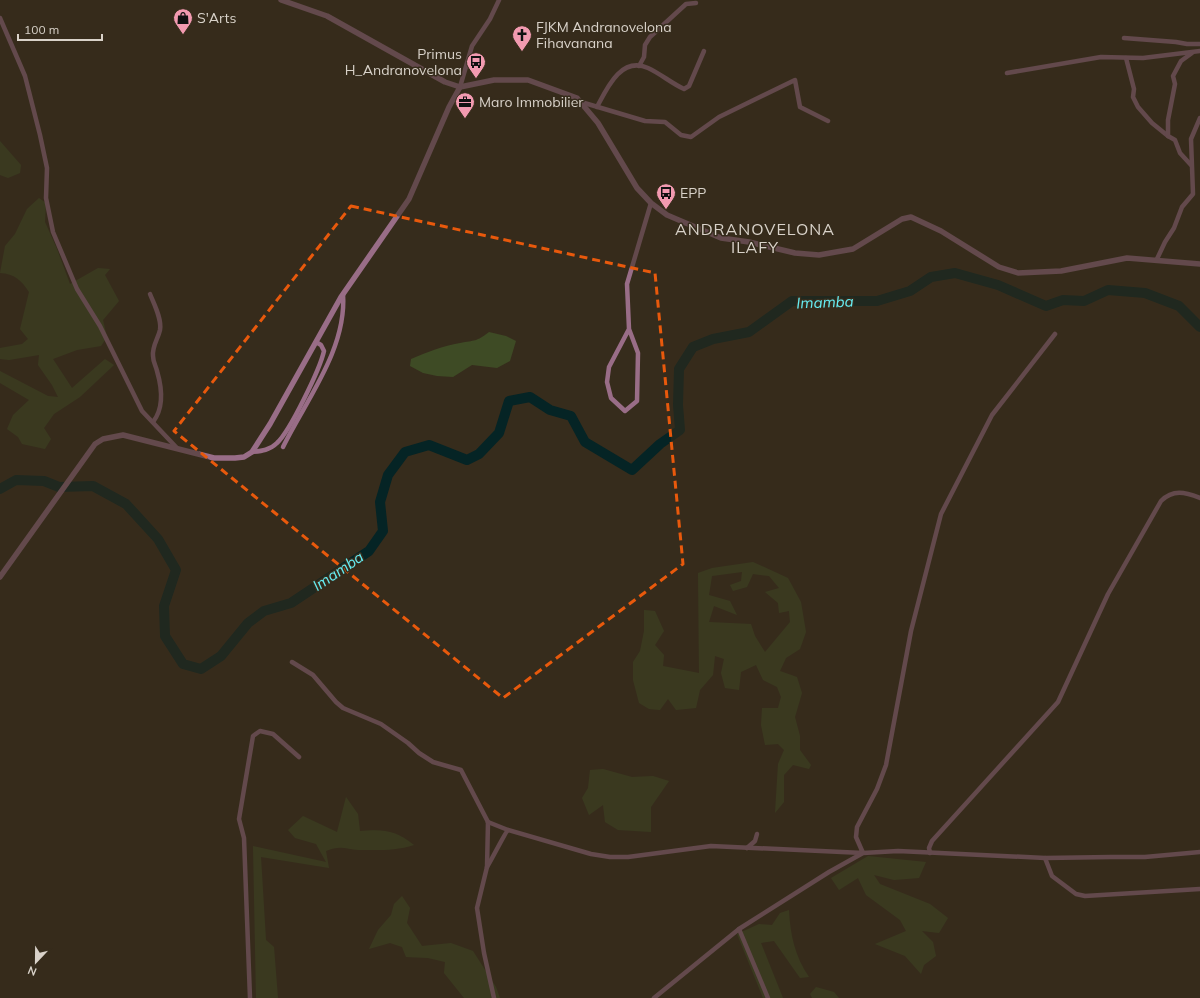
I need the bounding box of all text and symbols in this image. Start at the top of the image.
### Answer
shop icon: S'Arts [172,7,194,35]
place label: S'Arts [197,9,236,27]
scale bar [18,16,102,42]
place label: FJKM Andranovelona Fihavanana [536,18,672,52]
text: 100 m [24,22,59,37]
church icon: FJKM Andranovelona Fihavanana [511,24,533,52]
place label: Primus H_Andranovelona [345,45,462,79]
bus stop icon: Primus H_Andranovelona [465,51,487,79]
office icon: Maro Immobilier [454,91,476,119]
place label: Maro Immobilier [479,93,584,111]
bus stop icon: EPP [655,182,677,210]
place label: EPP [680,184,706,202]
district label: ANDRANOVELONA ILAFY [675,219,835,257]
water label: Imamba [796,292,854,312]
water label: Imamba [309,547,367,595]
north arrow [16,942,56,982]
text: N [26,963,39,979]

